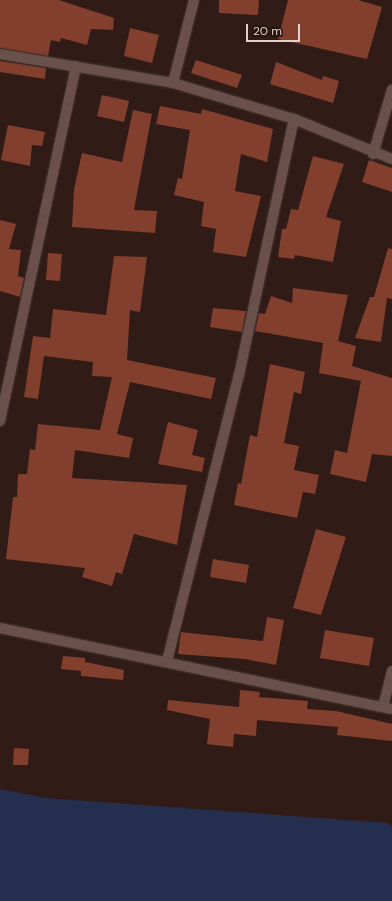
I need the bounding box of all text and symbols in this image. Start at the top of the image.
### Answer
scale bar [248,16,302,42]
text: 20 m [253,23,282,39]

